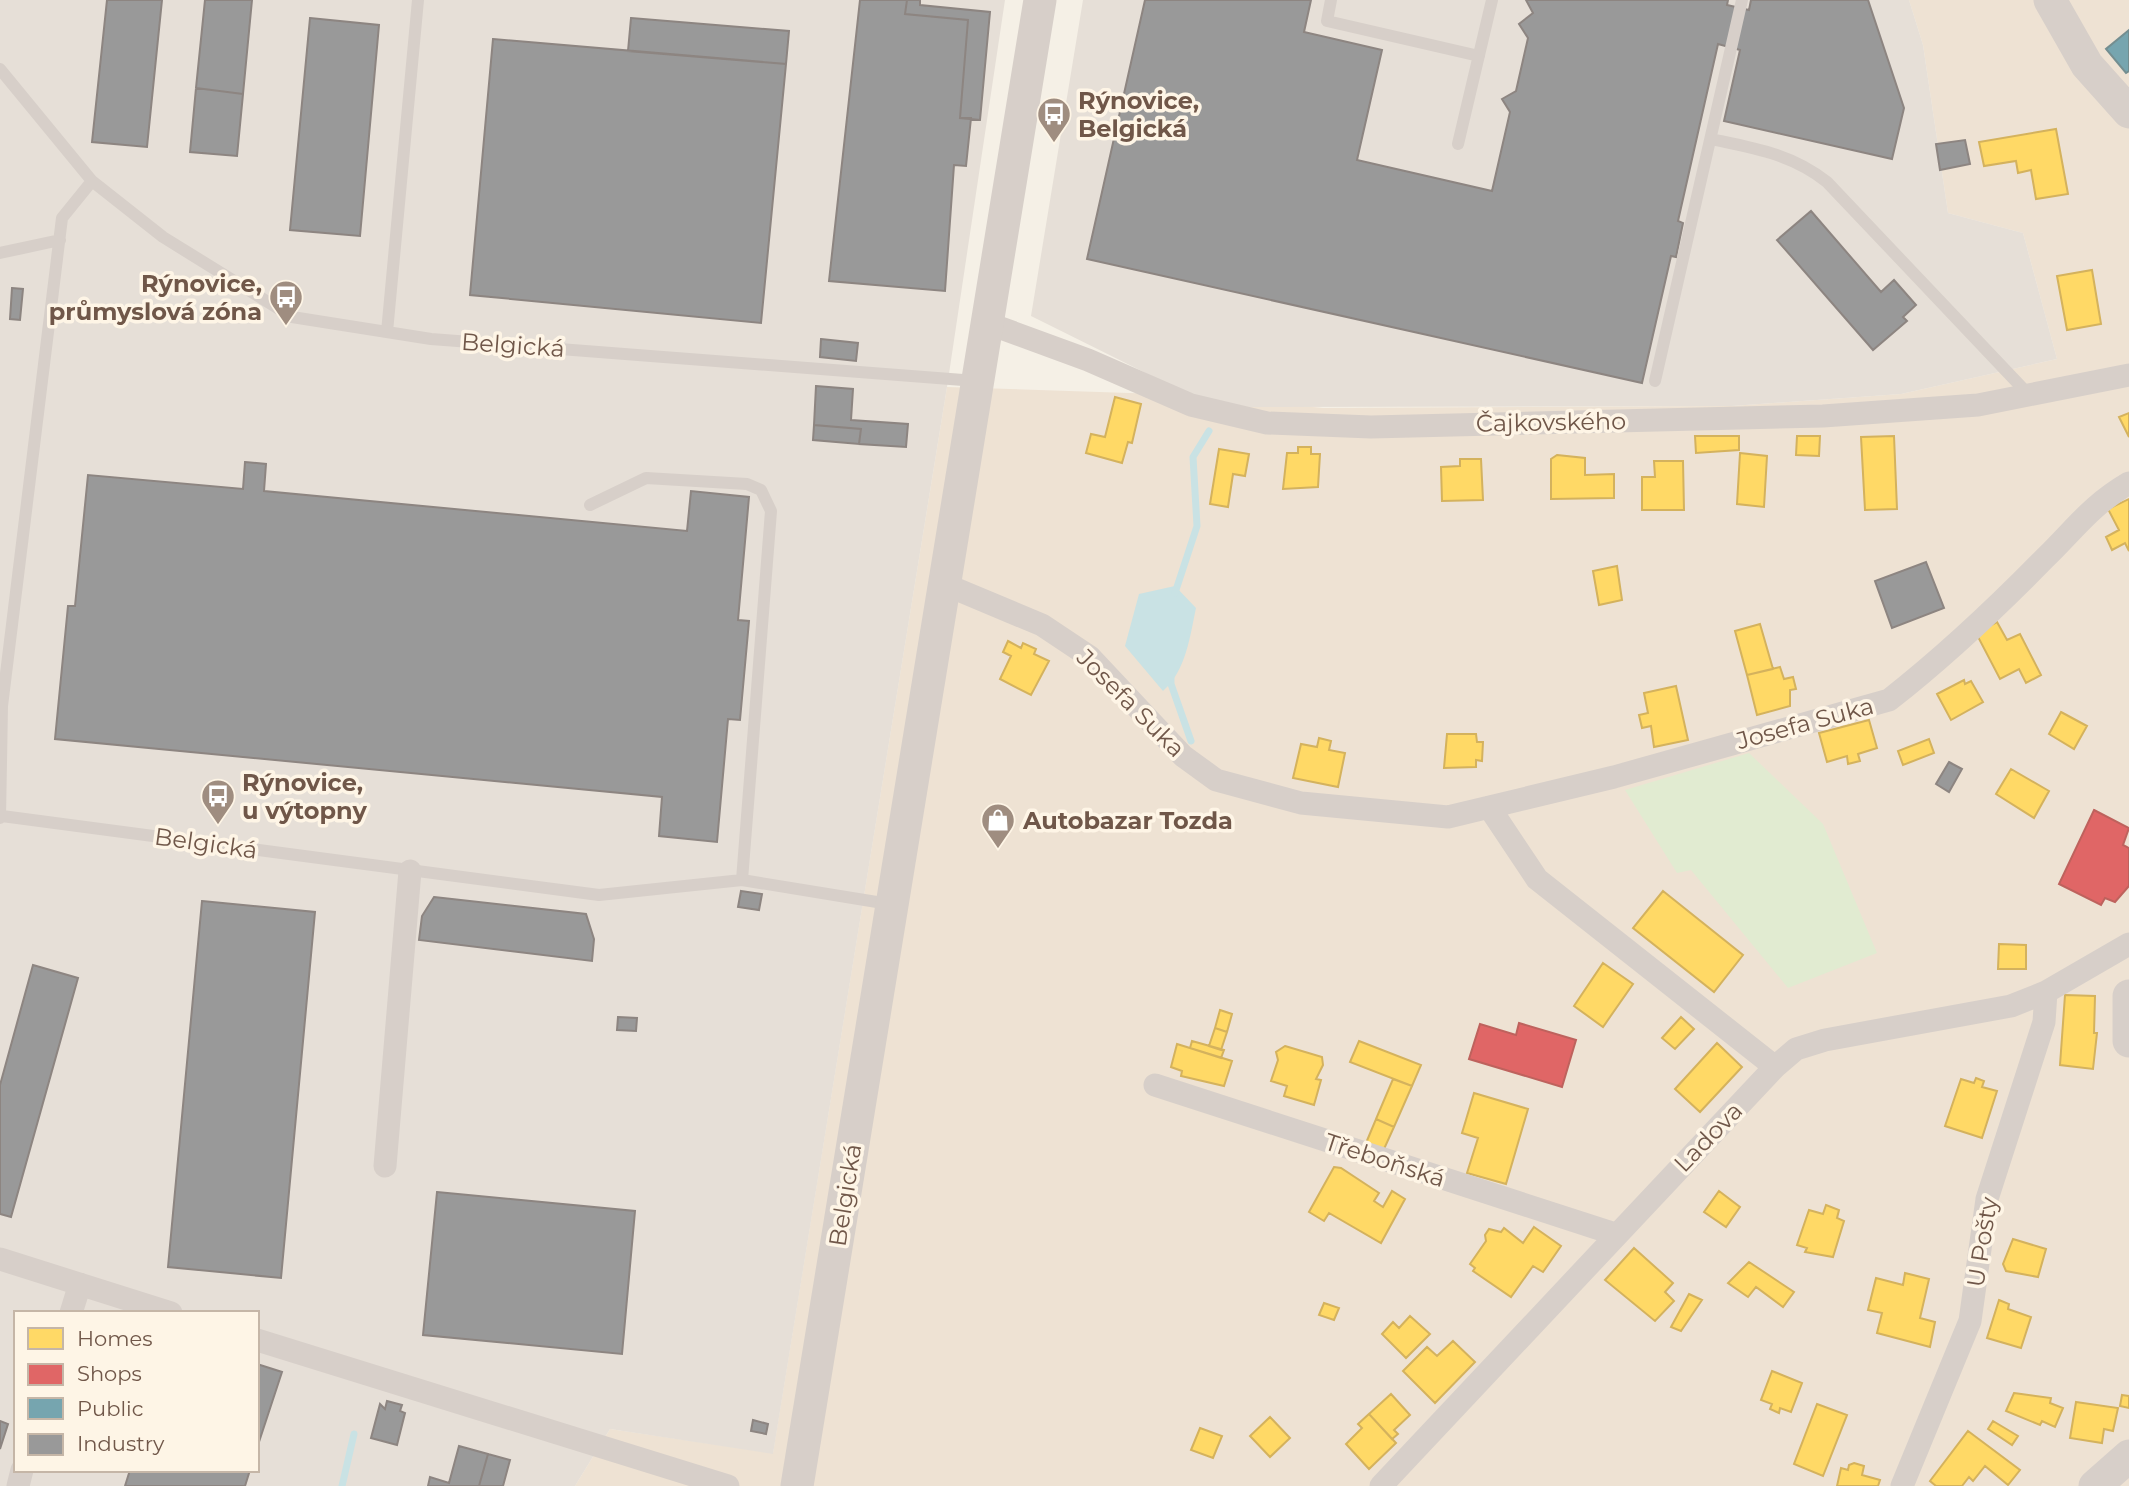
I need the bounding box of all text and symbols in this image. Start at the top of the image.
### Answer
place label: Rýnovice, Belgická [1078,86,1199,143]
bus stop icon: Rýnovice, Belgická [1035,95,1073,144]
place label: Rýnovice, průmyslová zóna [49,269,262,326]
bus stop icon: Rýnovice, průmyslová zóna [267,278,305,327]
street label: Belgická [460,327,566,363]
street label: Čajkovského [1476,406,1626,438]
street label: Josefa Suka [1070,642,1191,763]
street label: Josefa Suka [1732,691,1877,755]
place label: Rýnovice, u výtopny [242,768,367,825]
bus stop icon: Rýnovice, u výtopny [199,777,237,826]
shop icon: Autobazar Tozda [979,801,1017,850]
place label: Autobazar Tozda [1022,806,1233,835]
street label: Belgická [153,821,259,865]
street label: Ladova [1668,1096,1748,1178]
street label: Třeboňská [1321,1127,1449,1193]
street label: Belgická [823,1142,867,1248]
street label: U Pošty [1961,1195,2003,1289]
legend [14,1311,259,1472]
text: Homes [77,1326,152,1351]
text: Shops [77,1361,142,1386]
text: Public [77,1396,144,1421]
text: Industry [77,1431,165,1456]

